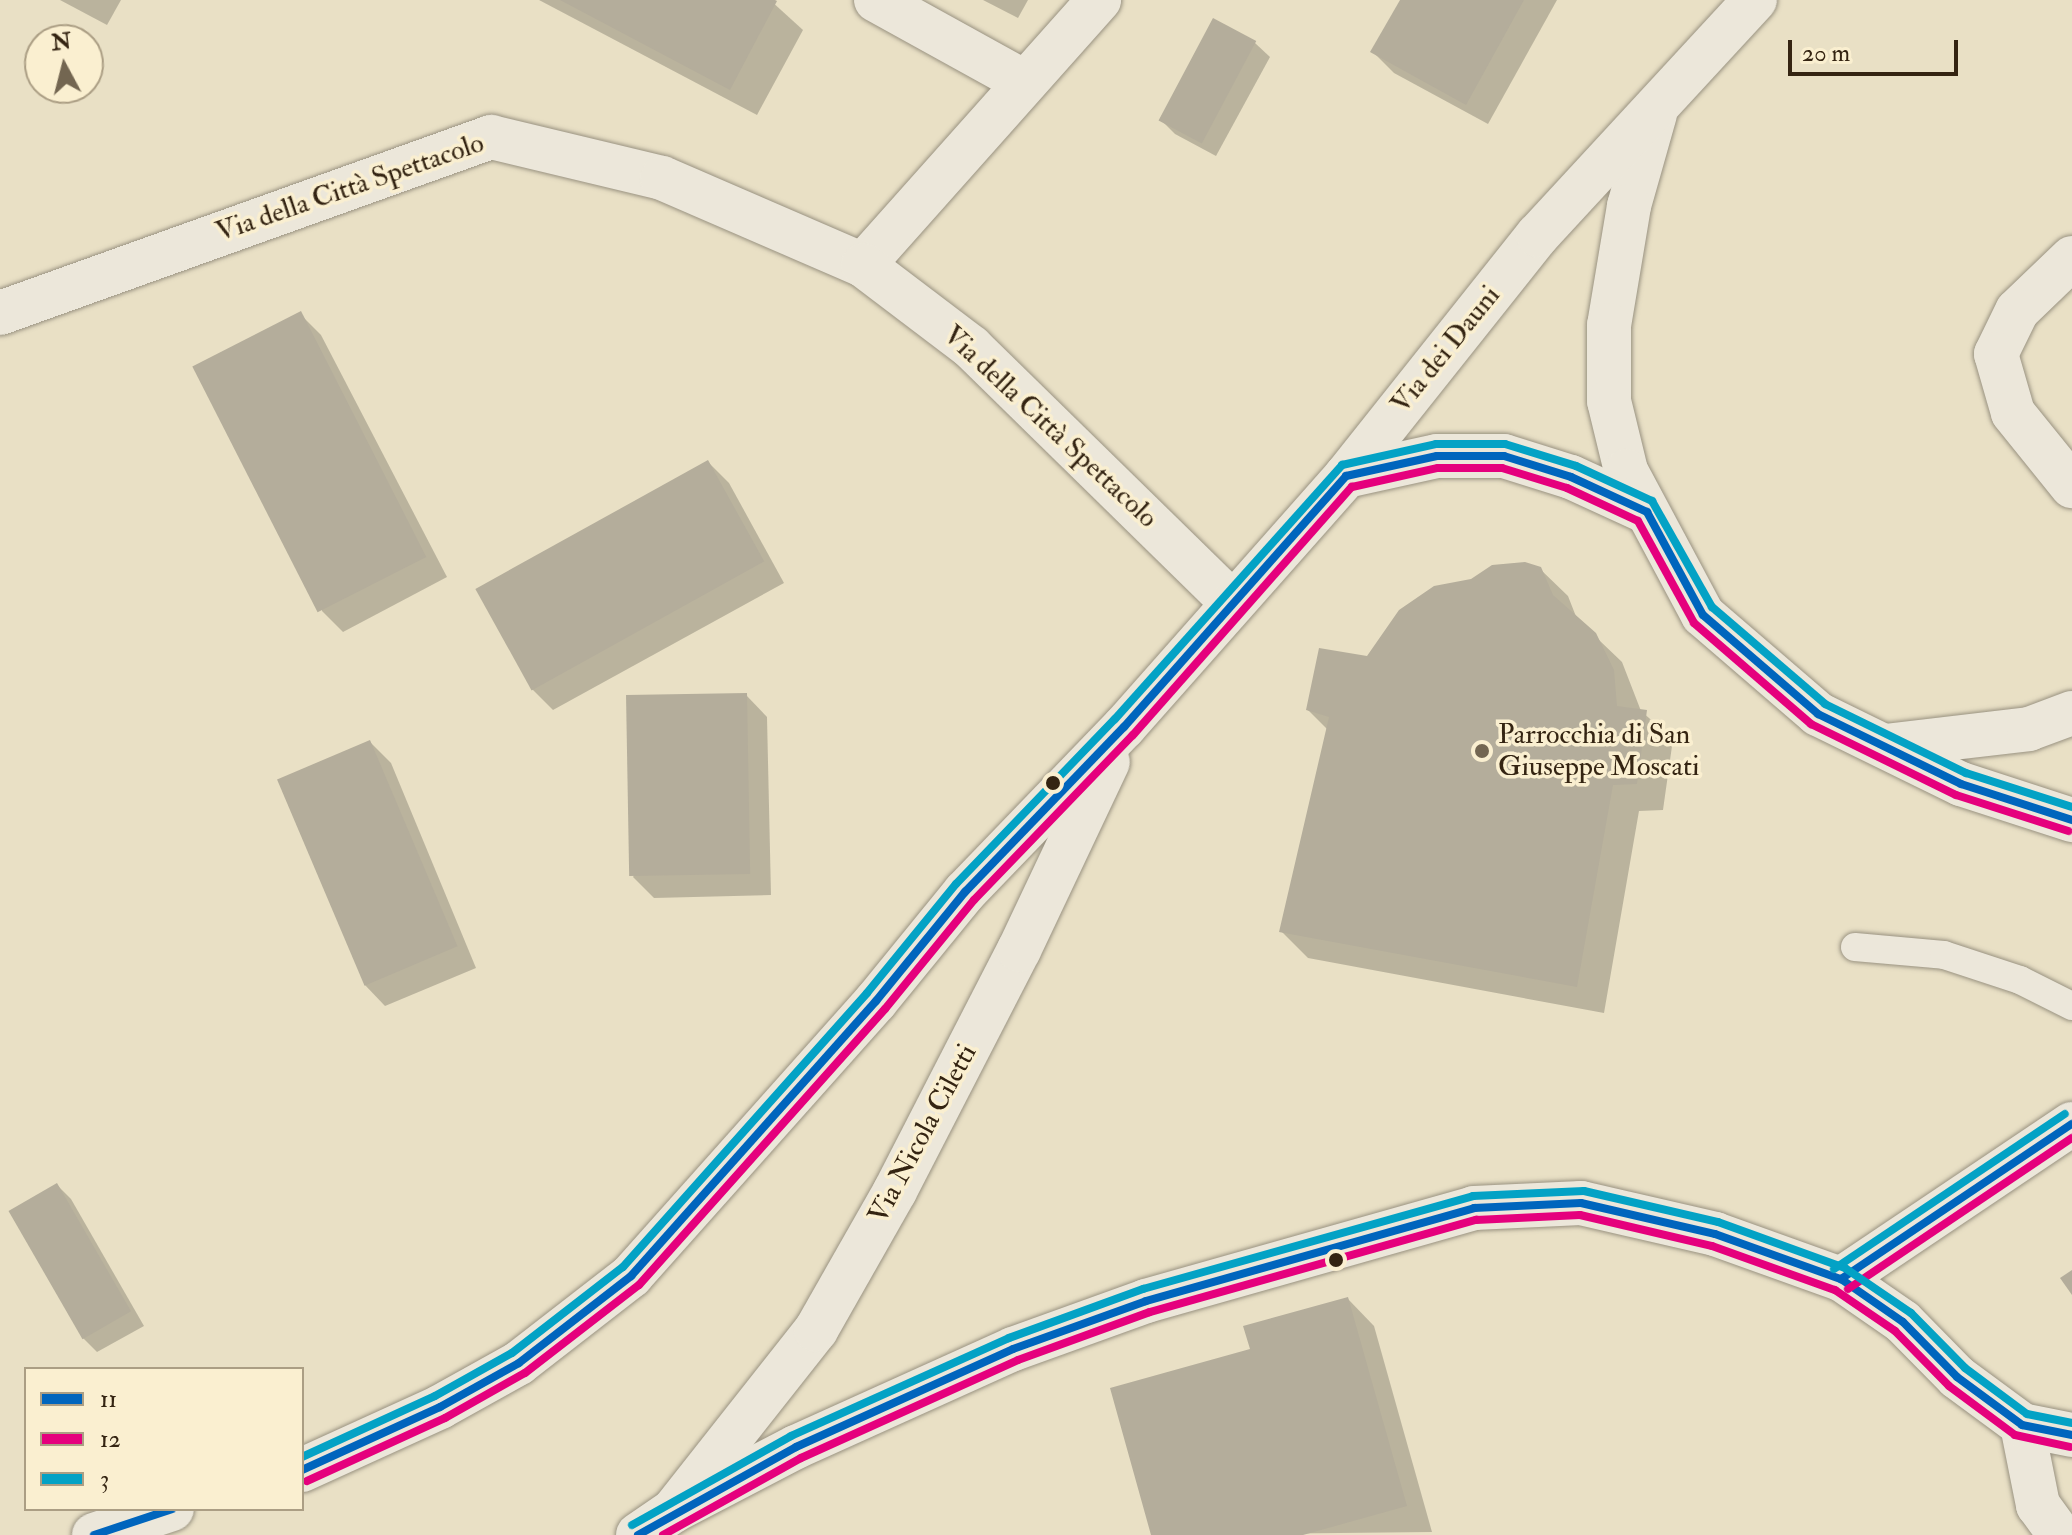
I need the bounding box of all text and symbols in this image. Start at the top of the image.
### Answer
north arrow [24,24,104,104]
scale bar [1792,24,1962,74]
text: N [50,27,73,57]
text: 20 m [1802,38,1850,69]
street label: Via della Città Spettacolo [212,126,488,250]
street label: Via dei Dauni [1384,280,1508,420]
street label: Via della Città Spettacolo [936,319,1164,535]
place label: Parrocchia di San Giuseppe Moscati [1498,718,1700,784]
marker: Parrocchia di San Giuseppe Moscati [1473,742,1491,760]
unlabelled marker [1045,775,1061,791]
street label: Via Nicola Ciletti [862,1039,984,1229]
unlabelled marker [1328,1252,1344,1268]
legend [24,1367,304,1511]
text: 11 [100,1384,117,1415]
text: 12 [100,1424,121,1455]
text: 3 [100,1464,109,1495]

